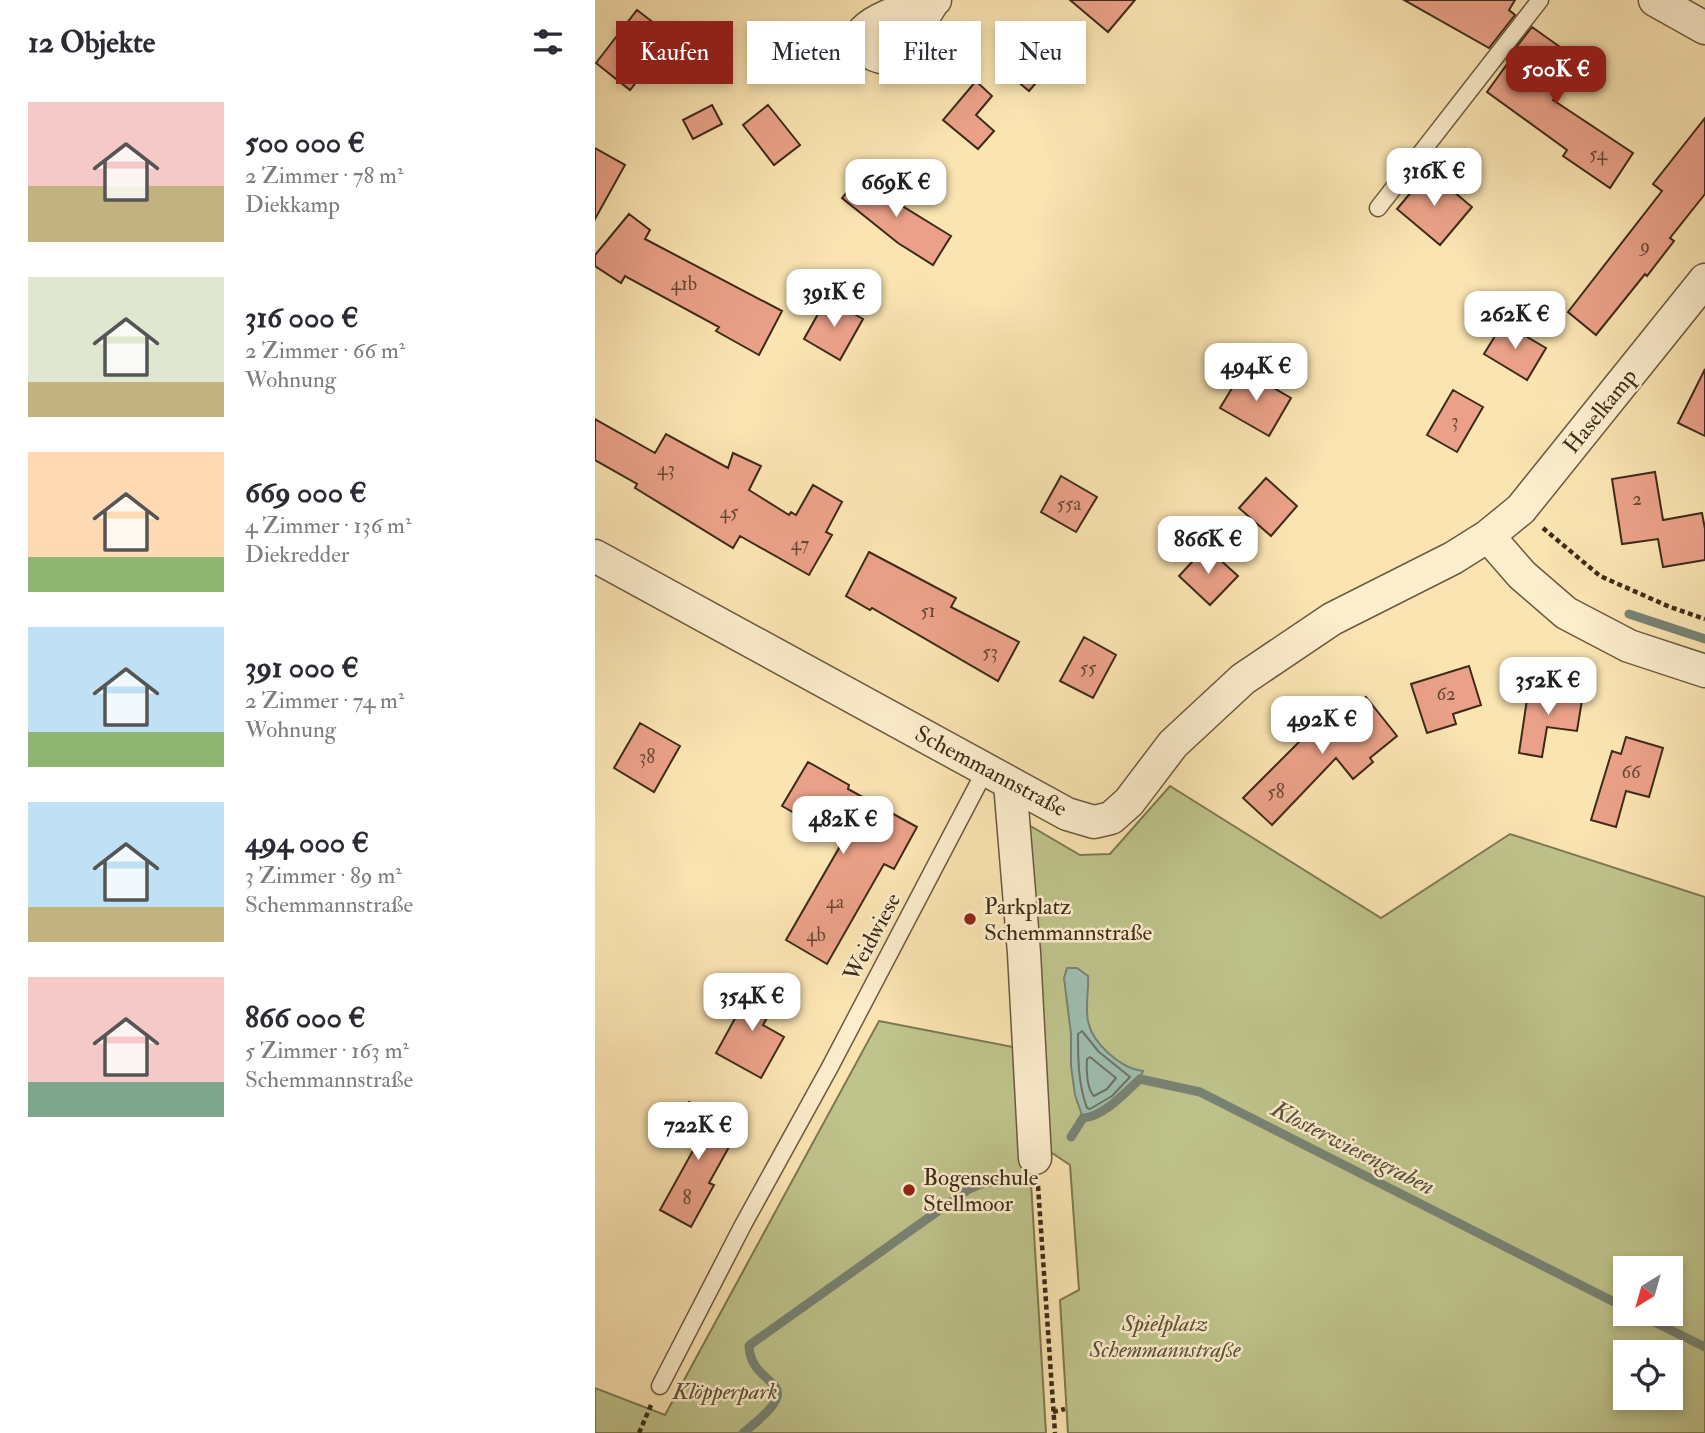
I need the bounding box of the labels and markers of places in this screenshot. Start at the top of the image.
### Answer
pin: 500K € [1499,46,1613,106]
pin: 316K € [1377,148,1491,208]
pin: 669K € [839,160,953,219]
pin: 391K € [777,270,891,329]
pin: 262K € [1458,292,1572,351]
pin: 494K € [1199,344,1313,403]
pin: 866K € [1151,516,1265,576]
pin: 352K € [1491,658,1605,717]
pin: 492K € [1265,696,1379,756]
pin: 482K € [786,796,900,856]
place label: Parkplatz Schemmannstraße [984,892,1152,947]
marker: Parkplatz Schemmannstraße [962,911,978,927]
pin: 354K € [695,974,809,1033]
pin: 722K € [641,1102,755,1162]
place label: Bogenschule Stellmoor [923,1163,1039,1218]
marker: Bogenschule Stellmoor [901,1182,917,1198]

